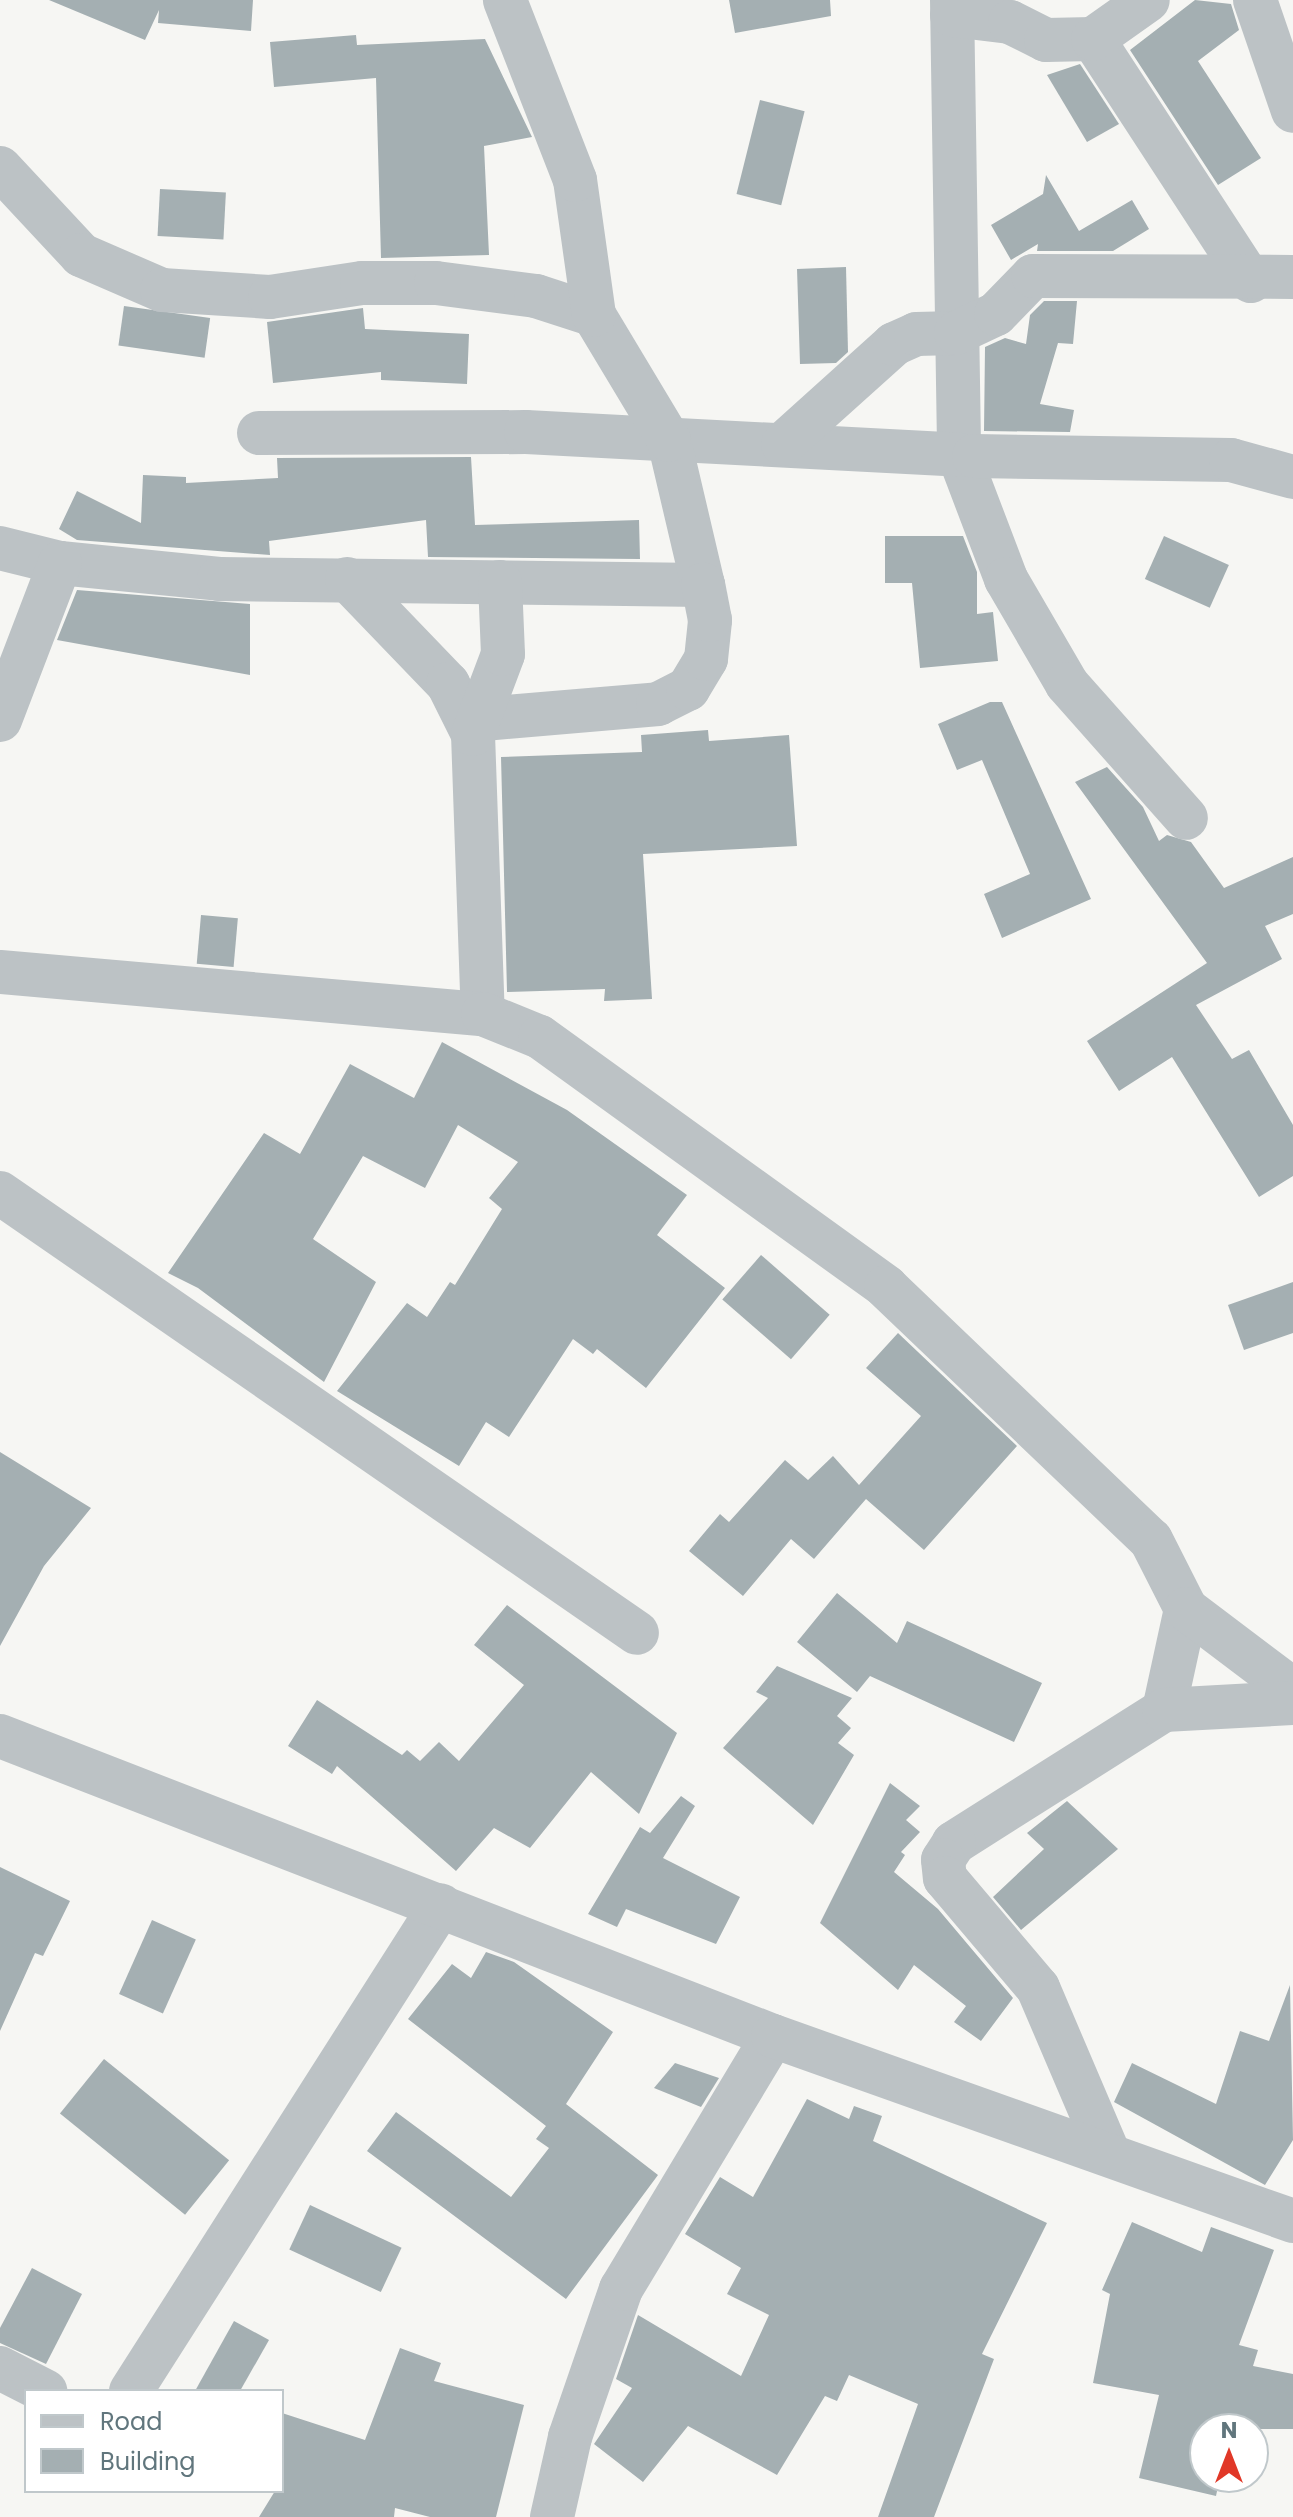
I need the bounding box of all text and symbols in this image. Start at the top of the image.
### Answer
legend [24,2389,284,2493]
text: Road [100,2405,162,2438]
north arrow [1189,2413,1269,2493]
text: N [1221,2415,1237,2446]
text: Building [100,2445,196,2478]

